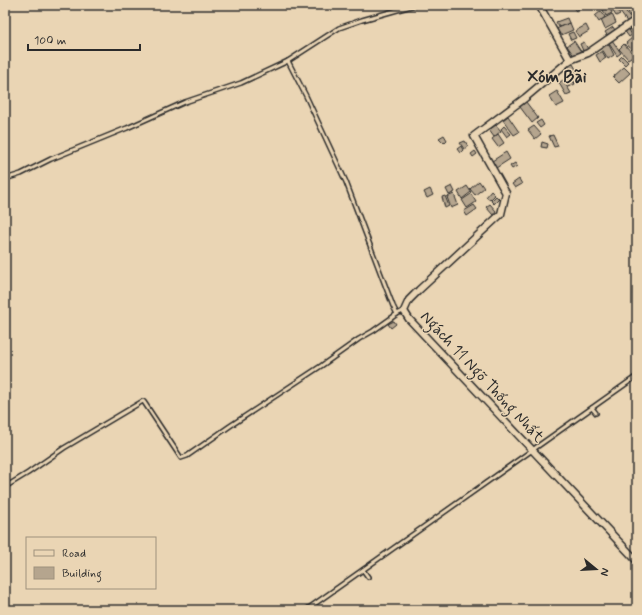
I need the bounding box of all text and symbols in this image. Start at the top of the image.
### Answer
scale bar [28,26,140,52]
text: 100 m [34,33,66,49]
district label: Xóm Bãi [527,66,587,88]
street label: Ngách 11 Ngõ Thống Nhất [415,307,549,448]
legend [26,537,156,589]
text: Road [62,546,86,562]
north arrow [576,549,616,589]
text: Building [62,566,102,583]
text: N [597,566,612,577]

